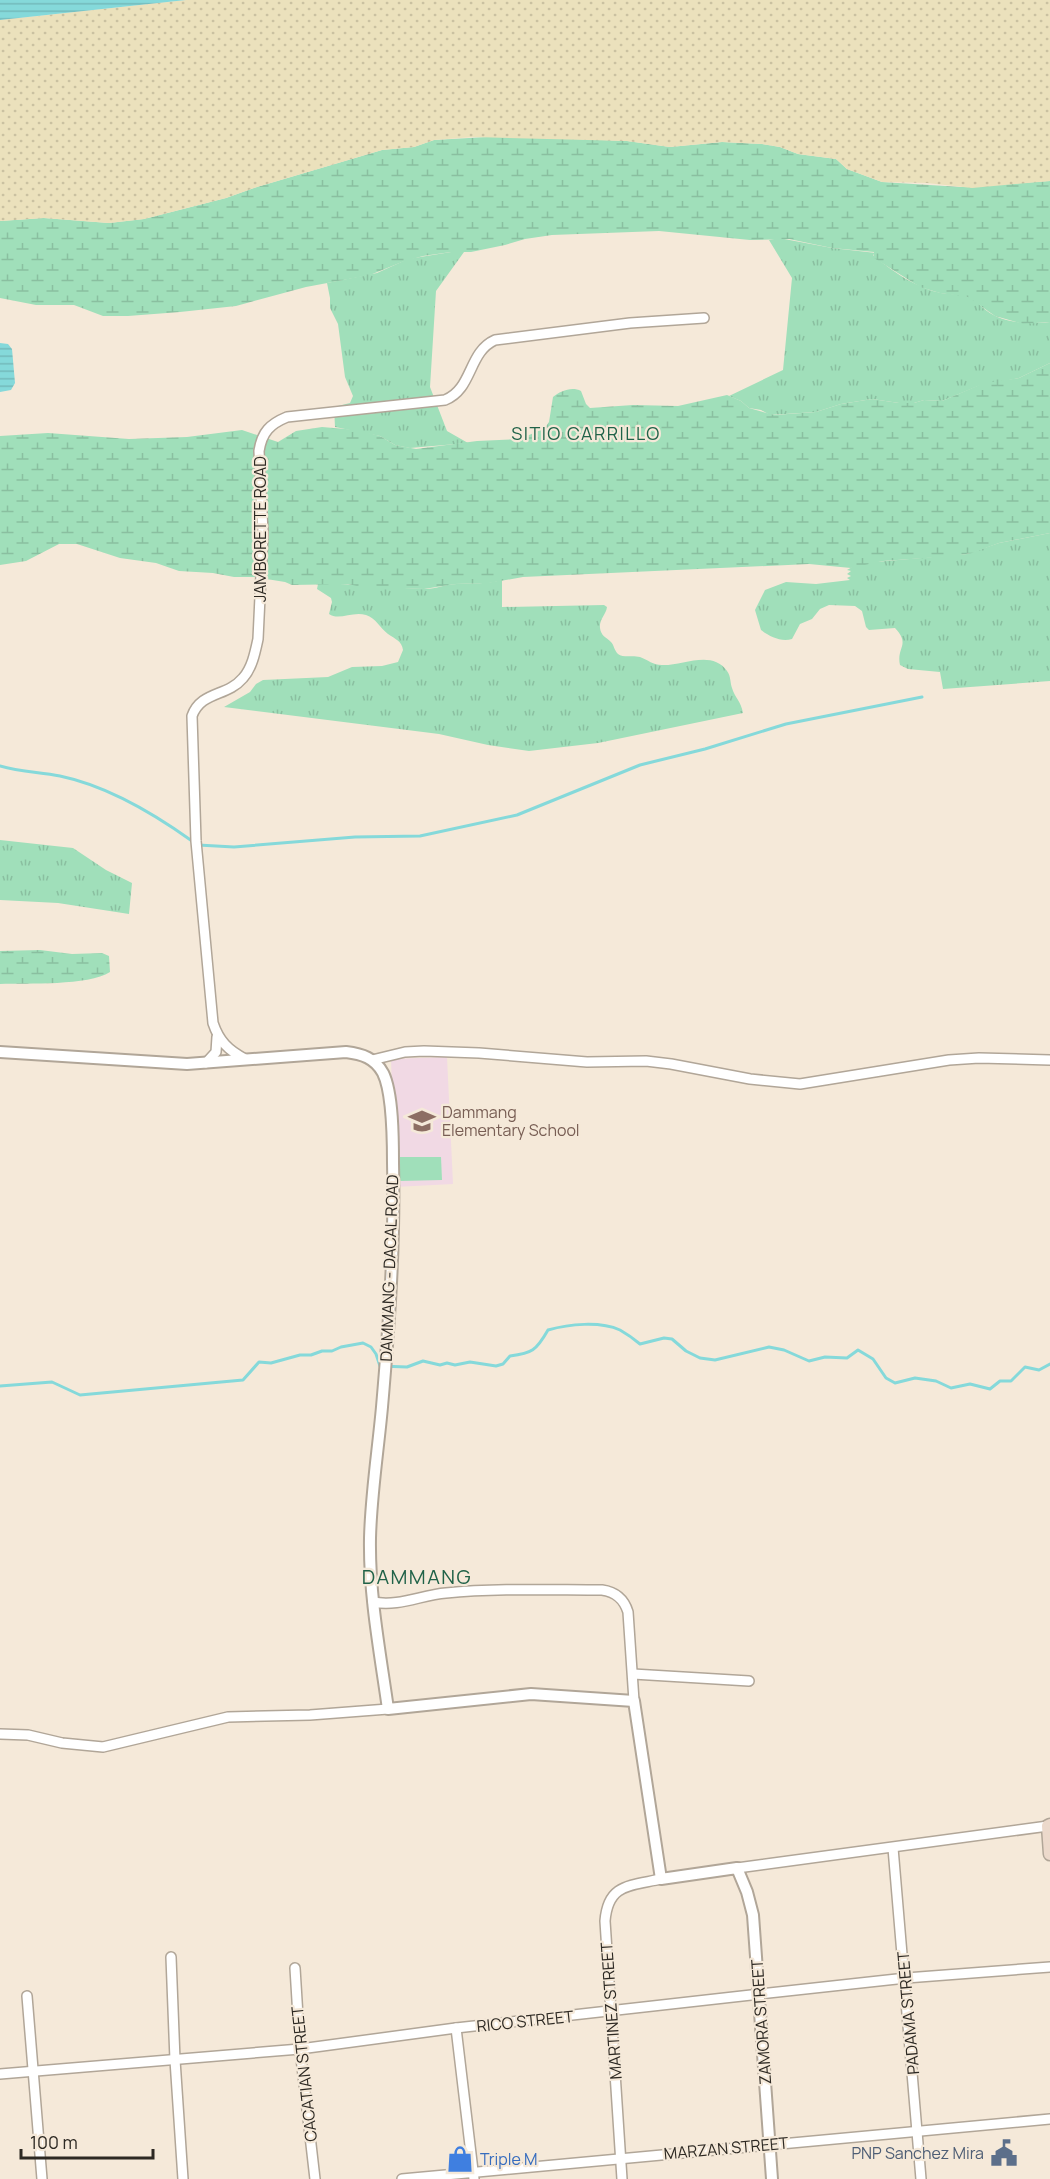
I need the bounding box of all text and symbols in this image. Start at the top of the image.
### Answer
district label: SITIO CARRILLO [511,421,661,445]
street label: JAMBORETTE ROAD [249,456,271,602]
place label: Dammang Elementary School [442,1101,580,1141]
school or university icon: Dammang Elementary School [407,1106,437,1136]
street label: DAMMANG - DACAL ROAD [375,1174,403,1362]
district label: DAMMANG [362,1563,472,1590]
street label: MARTINEZ STREET [595,1941,627,2080]
street label: PADAMA STREET [892,1950,924,2076]
street label: ZAMORA STREET [746,1958,776,2085]
street label: CACATIAN STREET [286,2005,322,2143]
street label: RICO STREET [475,2005,575,2037]
scale bar [21,2122,153,2160]
text: 100 m [30,2130,78,2154]
street label: MARZAN STREET [663,2132,790,2164]
public building icon: PNP Sanchez Mira [989,2138,1019,2168]
place label: PNP Sanchez Mira [851,2142,984,2164]
shop icon: Triple M [445,2144,475,2174]
place label: Triple M [480,2148,537,2170]

